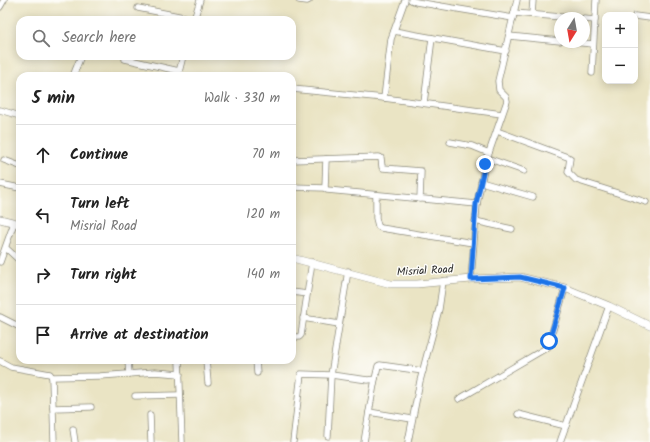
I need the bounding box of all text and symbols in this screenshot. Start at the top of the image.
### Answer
north arrow [554,12,590,48]
map controls [602,12,638,84]
button: + [602,12,638,48]
search box [16,16,296,60]
text: Search here [62,26,136,50]
icon: search [30,27,52,49]
button: − [602,48,638,84]
text: 5 min [32,85,75,112]
text: Walk · 330 m [204,88,280,109]
text: Continue [70,143,128,167]
icon: ahead [32,144,54,166]
text: 70 m [252,144,280,165]
route end [476,155,494,173]
text: Turn left [70,192,130,216]
icon: left [32,204,54,226]
text: 120 m [246,204,280,225]
text: Misrial Road [70,216,137,237]
street label: Misrial Road [396,261,454,281]
text: Turn right [70,263,137,287]
icon: right [32,264,54,286]
text: 140 m [247,264,280,285]
text: Arrive at destination [70,323,209,347]
icon: arrive [32,324,54,346]
route start [540,332,558,350]

